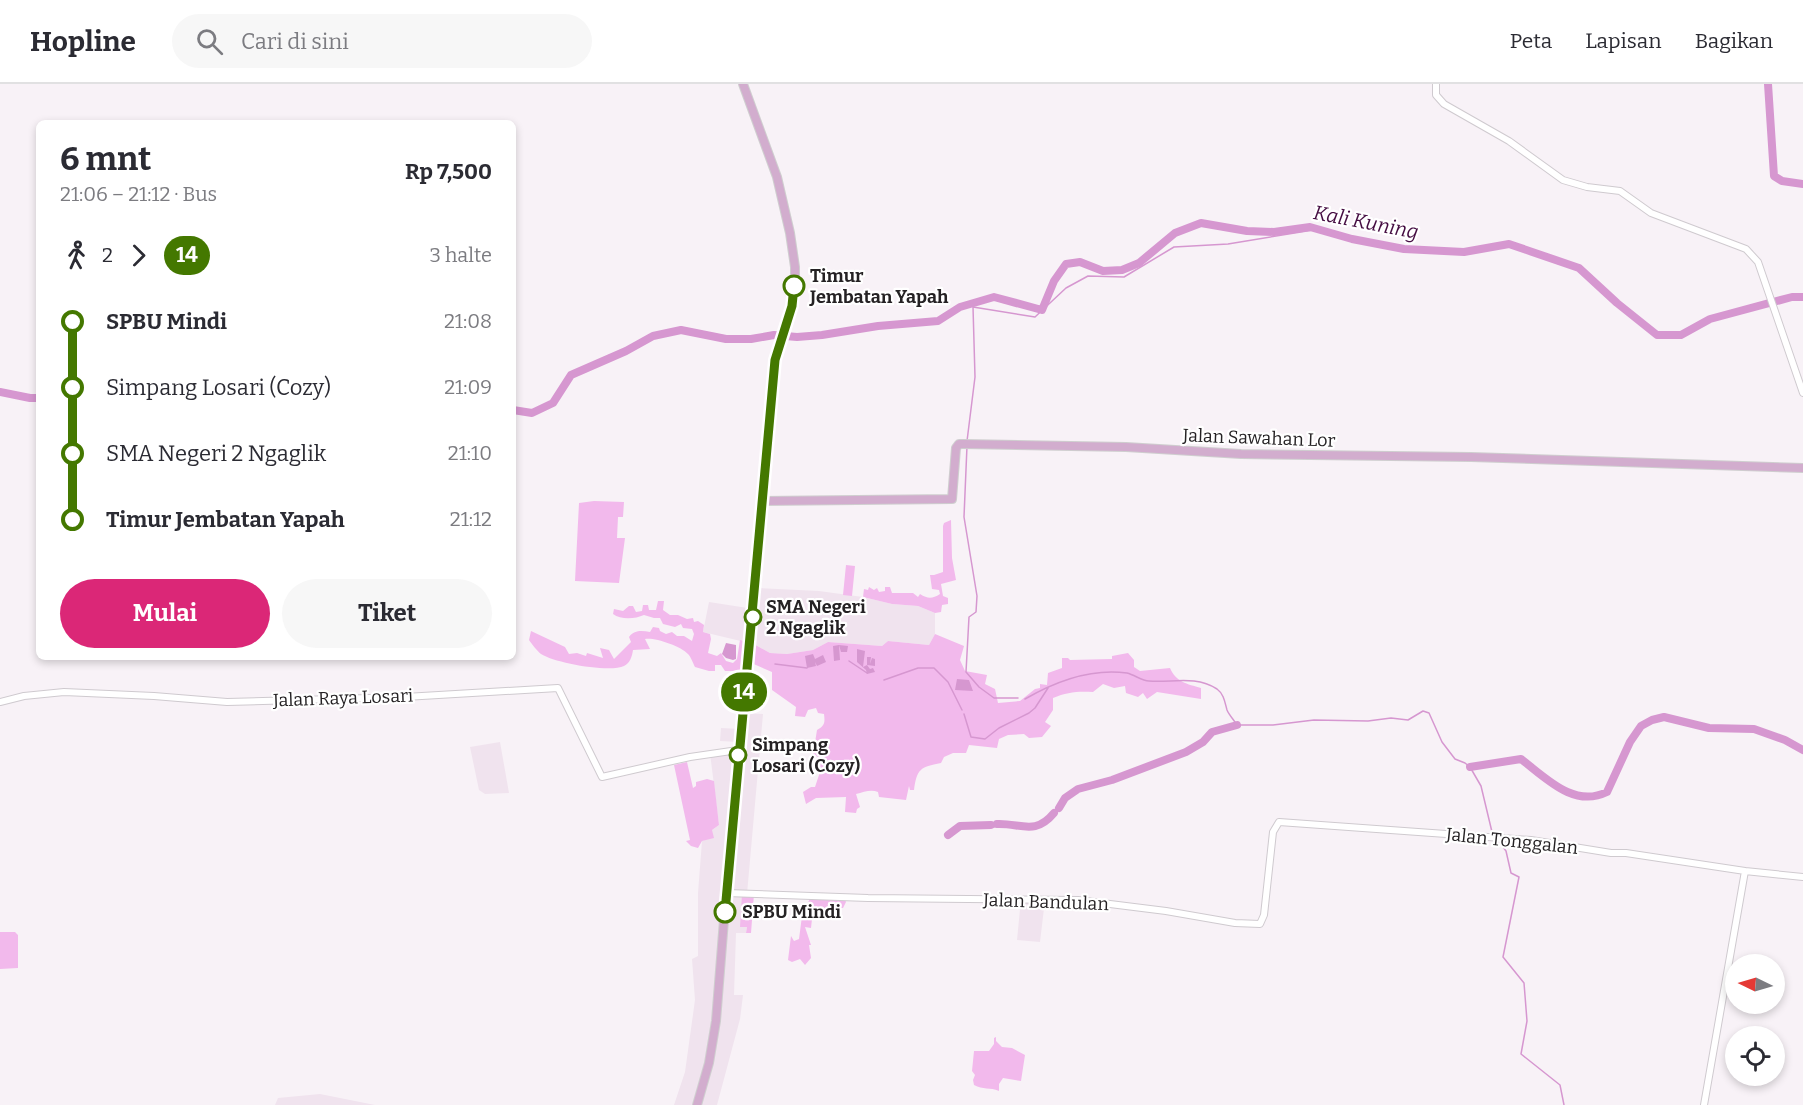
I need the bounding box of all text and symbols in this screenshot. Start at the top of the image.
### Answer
search box [172,14,592,68]
text: Hopline [30,25,136,58]
icon: search [193,25,226,58]
text: Cari di sini [241,28,349,55]
text: Peta [1510,28,1552,54]
text: Lapisan [1585,28,1662,54]
text: Bagikan [1695,28,1773,54]
text: 6 mnt [60,139,151,179]
text: Rp 7,500 [405,158,492,185]
text: 21:06 – 21:12 · Bus [60,182,217,206]
water label: Kali Kuning [1311,200,1421,244]
icon: walk [60,239,93,272]
icon: forward [122,239,155,272]
text: 14 [176,242,198,268]
text: 2 [102,243,113,267]
text: 3 halte [430,243,492,267]
place label: Timur Jembatan Yapah [809,265,949,308]
marker: Timur Jembatan Yapah [783,275,805,297]
text: SPBU Mindi [106,308,227,335]
text: 21:08 [444,309,492,333]
text: Simpang Losari (Cozy) [106,374,331,401]
text: 21:09 [444,375,492,399]
street label: Jalan Sawahan Lor [1181,424,1336,452]
text: SMA Negeri 2 Ngaglik [106,440,326,467]
text: 21:10 [448,441,492,465]
text: Timur Jembatan Yapah [106,506,345,533]
text: 21:12 [450,507,492,531]
button: Mulai [60,579,270,648]
button: Tiket [282,579,492,648]
place label: SMA Negeri 2 Ngaglik [766,596,866,639]
marker: SMA Negeri 2 Ngaglik [744,608,762,626]
line badge: 14 [717,672,771,712]
text: 14 [733,679,755,705]
street label: Jalan Raya Losari [272,685,413,711]
place label: Simpang Losari (Cozy) [752,734,860,777]
marker: Simpang Losari (Cozy) [729,746,747,764]
street label: Jalan Tonggalan [1444,823,1580,859]
street label: Jalan Bandulan [982,889,1110,915]
marker: SPBU Mindi [714,901,736,923]
place label: SPBU Mindi [742,901,841,923]
north arrow [1725,954,1785,1014]
map controls [1725,954,1785,1086]
button: locate [1725,1026,1785,1086]

